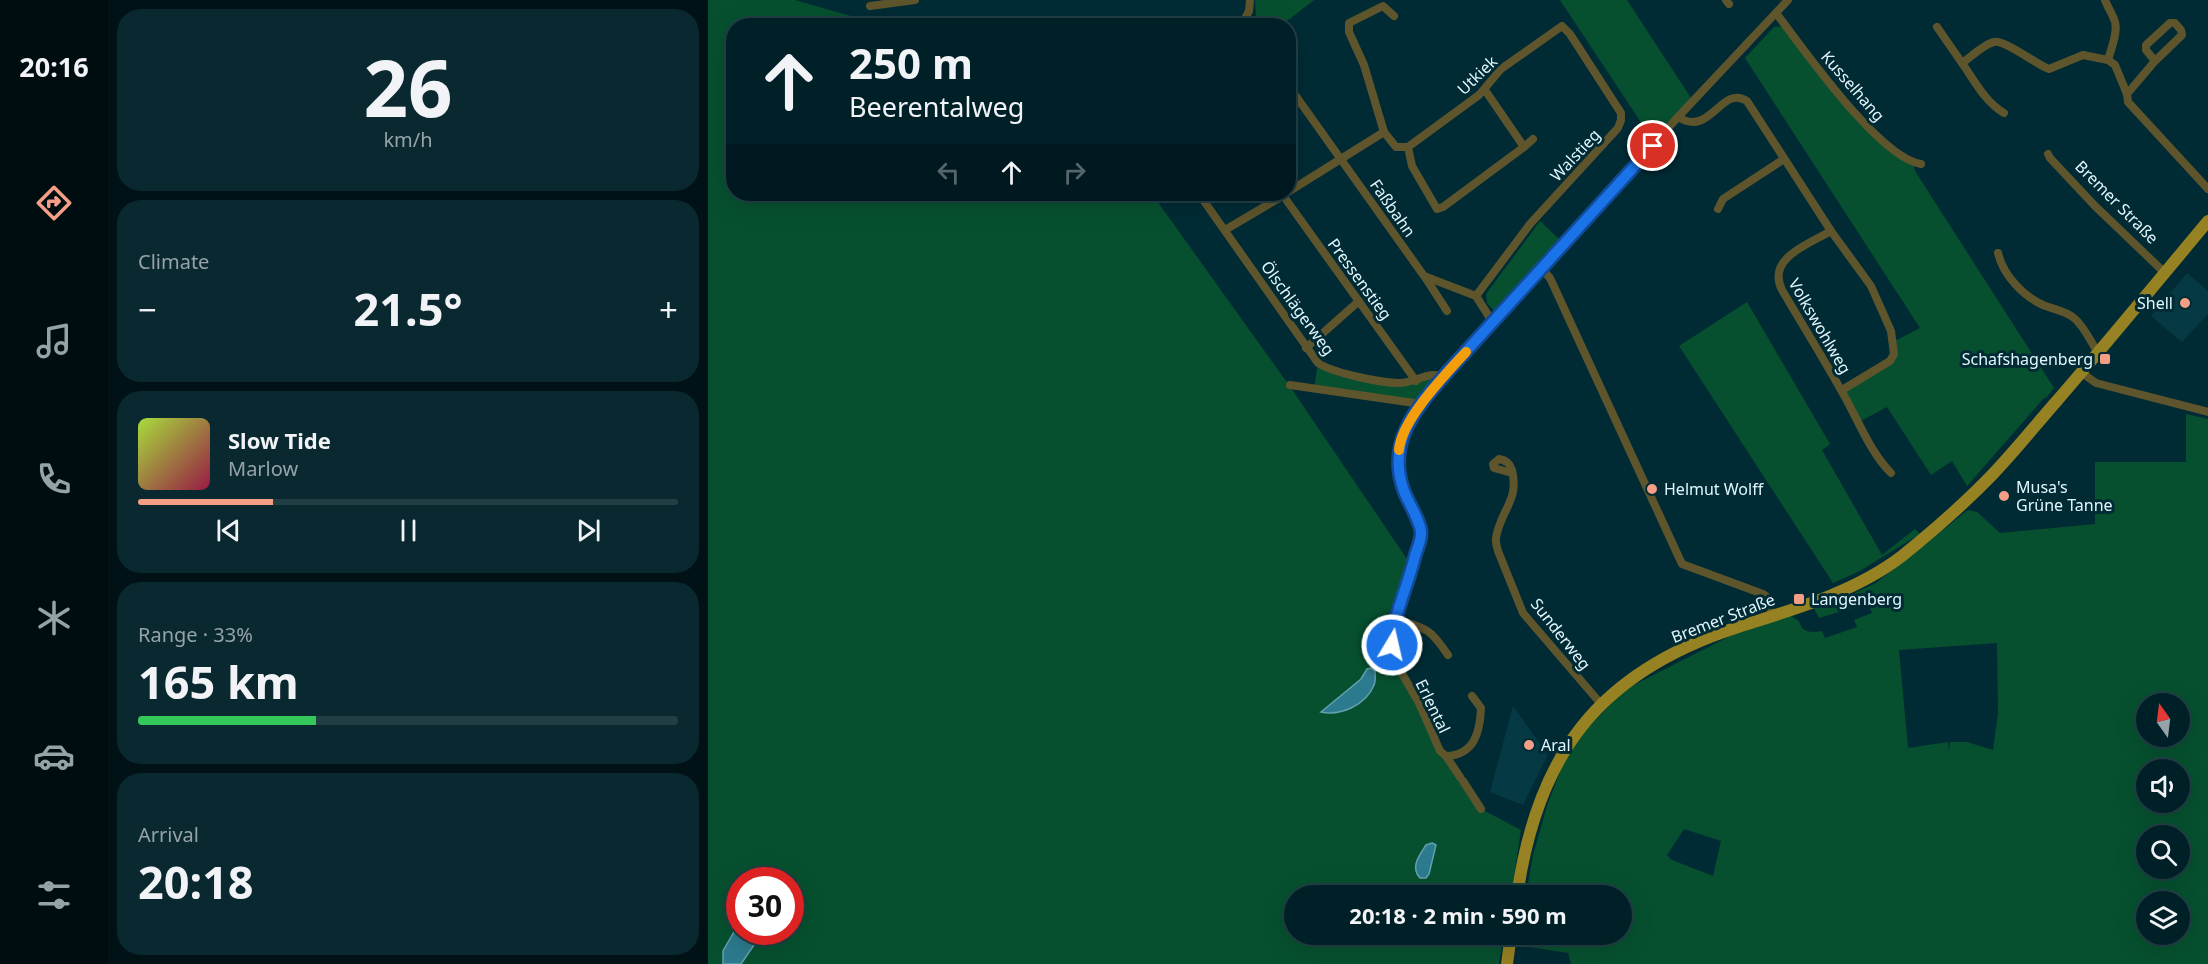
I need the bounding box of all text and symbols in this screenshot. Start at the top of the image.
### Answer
text: 26 [363,34,453,140]
text: 250 m [849,34,973,91]
icon: ahead [750,42,828,120]
street label: Kusselhang [1816,46,1890,126]
text: 20:16 [19,48,89,85]
street label: Utkiek [1452,50,1502,99]
text: Beerentalweg [849,88,1024,125]
pin [1627,120,1678,171]
street label: Walstieg [1545,124,1605,186]
text: km/h [383,126,433,153]
icon: arrive [1636,129,1669,162]
icon: left [932,156,965,189]
icon: ahead [995,156,1028,189]
icon: right [1058,156,1091,189]
street label: Bremer Straße [2071,156,2163,248]
street label: Faßbahn [1365,175,1421,241]
icon: directions [33,182,75,224]
street label: Pressenstieg [1323,234,1397,324]
text: Climate [138,248,209,275]
street label: Ölschlägerweg [1256,256,1340,360]
street label: Volkswohlweg [1784,274,1856,378]
text: 21.5° [354,278,462,339]
text: − [138,287,157,332]
text: + [659,287,678,332]
place label: Shell [2137,292,2173,314]
marker: Shell [2178,296,2192,310]
icon: music [33,320,75,362]
place label: Schafshagenberg [1962,348,2093,370]
marker: Schafshagenberg [2098,352,2112,366]
text: Slow Tide [228,425,331,455]
text: Marlow [228,455,298,482]
icon: phone [33,458,75,500]
place label: Musa's Grüne Tanne [2016,476,2113,516]
place label: Helmut Wolff [1664,478,1764,500]
marker: Helmut Wolff [1645,482,1659,496]
marker: Musa's Grüne Tanne [1997,489,2011,503]
icon: previous [212,514,245,547]
icon: pause [392,514,425,547]
icon: next [572,514,605,547]
street label: Bremer Straße [1668,588,1778,648]
place label: Langenberg [1811,588,1902,610]
marker: Langenberg [1792,592,1806,606]
street label: Sunderweg [1526,594,1596,674]
icon: climate [33,597,75,639]
position arrow [1360,613,1424,677]
text: Range · 33% [138,621,253,648]
text: 165 km [138,651,299,712]
street label: Erlental [1411,675,1455,737]
north arrow [2136,693,2190,747]
map controls [2136,693,2190,945]
place label: Aral [1541,734,1571,756]
icon: car [33,735,75,777]
marker: Aral [1522,738,1536,752]
button: sound [2136,759,2190,813]
text: Arrival [138,821,199,848]
button: search [2136,825,2190,879]
text: 20:18 [138,851,254,912]
speed limit sign: 30 [726,867,804,945]
icon: filters [33,874,75,916]
button: layers [2136,891,2190,945]
text: 20:18 · 2 min · 590 m [1349,900,1567,930]

